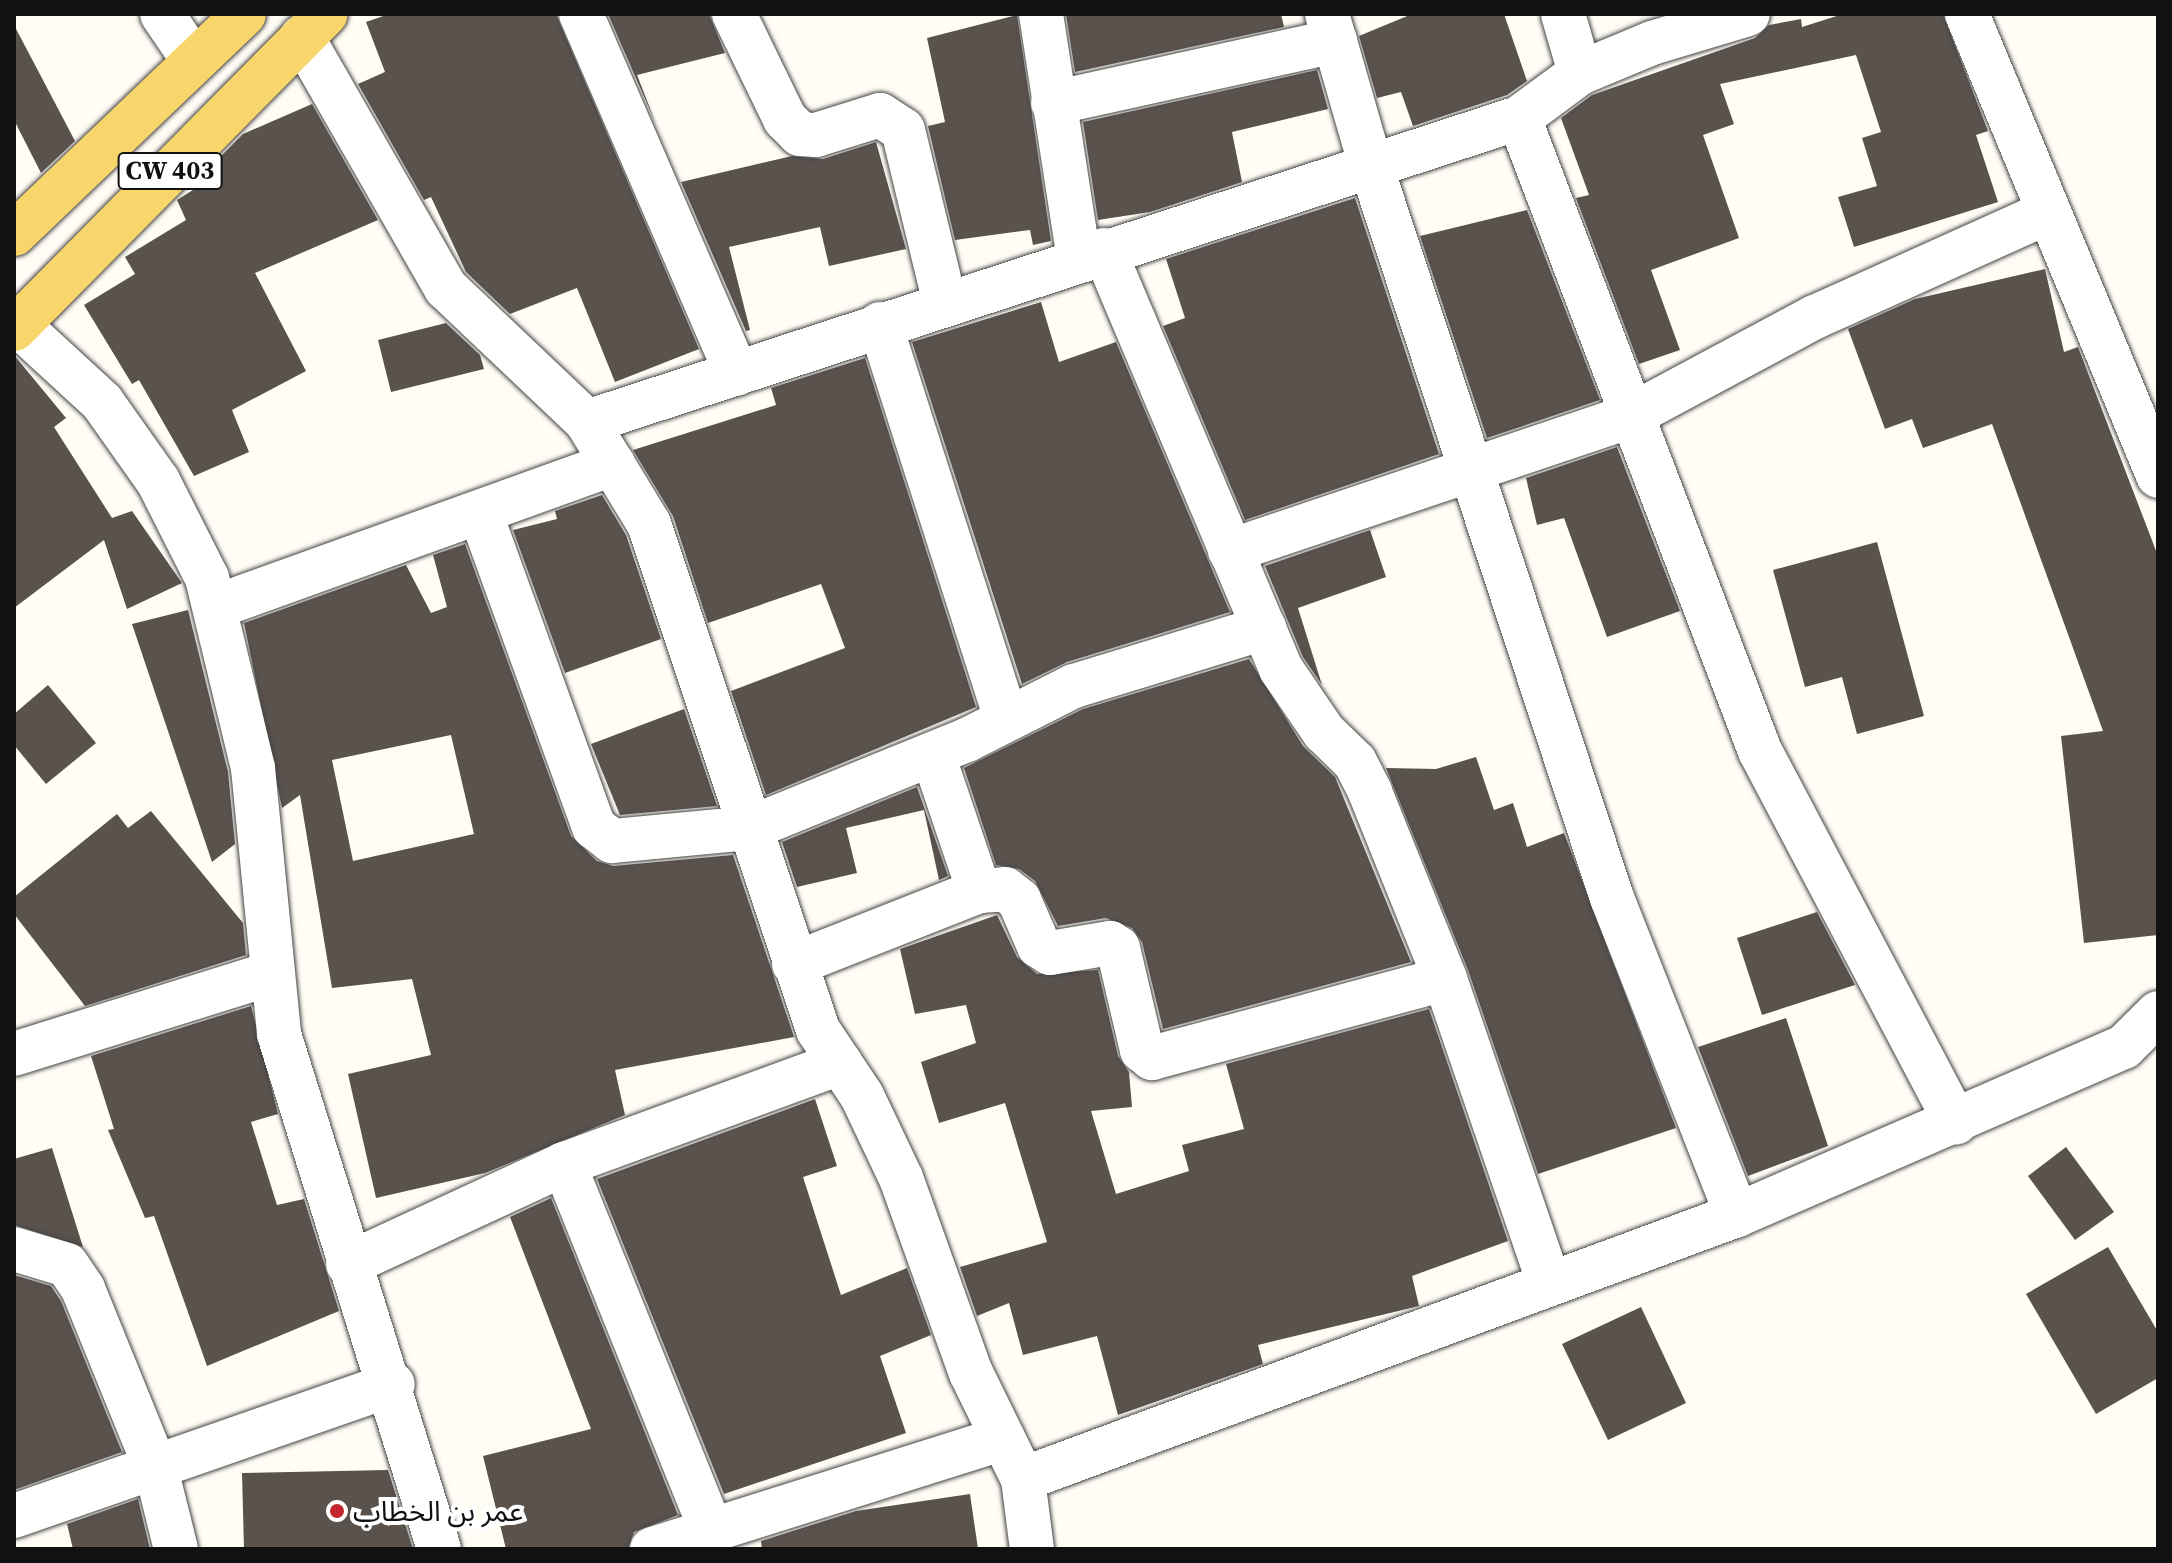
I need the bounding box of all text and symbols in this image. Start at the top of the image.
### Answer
road number: CW 403 [116,149,224,193]
place label: عمر بن الخطاب [353,1494,523,1528]
marker: عمر بن الخطاب [328,1502,346,1520]

